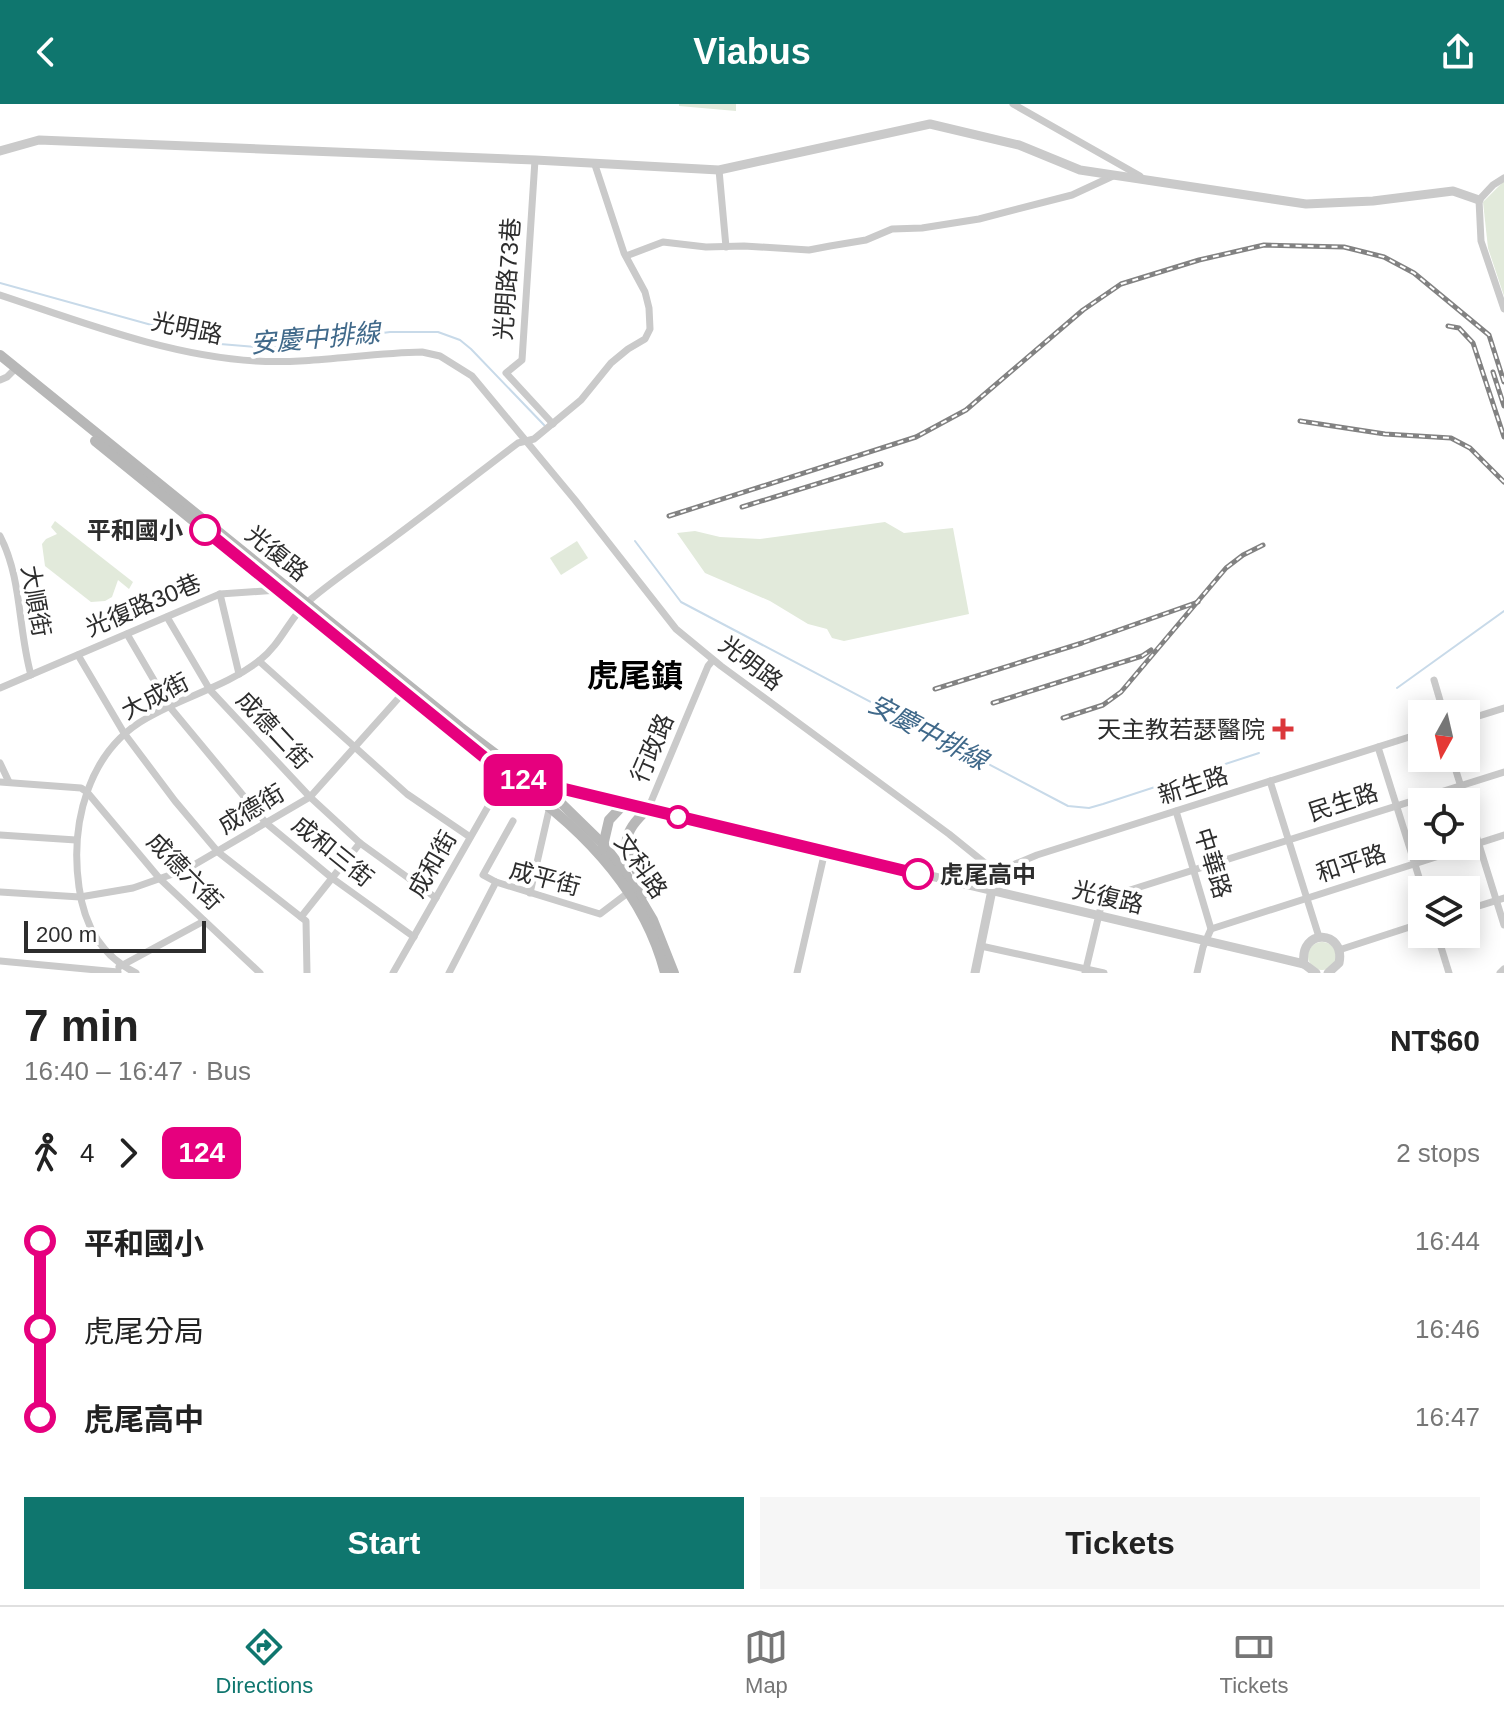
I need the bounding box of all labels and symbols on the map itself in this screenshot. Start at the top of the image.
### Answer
street label: 光明路73巷 [489,217,525,341]
street label: 光明路 [149,307,225,349]
water label: 安慶中排線 [249,317,384,359]
marker: 平和國小 [190,515,220,545]
place label: 平和國小 [87,517,183,544]
street label: 光復路 [241,520,313,586]
street label: 大順街 [16,563,56,639]
street label: 光復路30巷 [81,569,205,641]
street label: 光明路 [714,631,788,695]
district label: 虎尾鎮 [587,658,683,694]
street label: 大成街 [117,668,193,724]
street label: 成德二街 [231,686,317,774]
water label: 安慶中排線 [864,688,995,777]
north arrow [1408,700,1480,772]
street label: 行政路 [626,710,678,786]
place label: 天主教若瑟醫院 [1097,716,1265,743]
marker: 天主教若瑟醫院 [1272,718,1294,740]
line badge: 124 [477,754,569,806]
street label: 新生路 [1155,761,1231,809]
street label: 民生路 [1305,778,1381,826]
street label: 成德街 [213,779,289,839]
unlabelled marker [667,806,689,828]
street label: 成和三街 [287,810,379,892]
street label: 中華路 [1190,825,1236,901]
street label: 成和街 [402,826,462,902]
street label: 成德六街 [142,827,228,915]
street label: 文科路 [609,829,673,903]
street label: 和平路 [1313,839,1389,887]
street label: 成平街 [507,856,583,900]
marker: 虎尾高中 [903,859,933,889]
place label: 虎尾高中 [940,861,1036,888]
street label: 光復路 [1070,876,1146,918]
scale bar [24,917,206,953]

